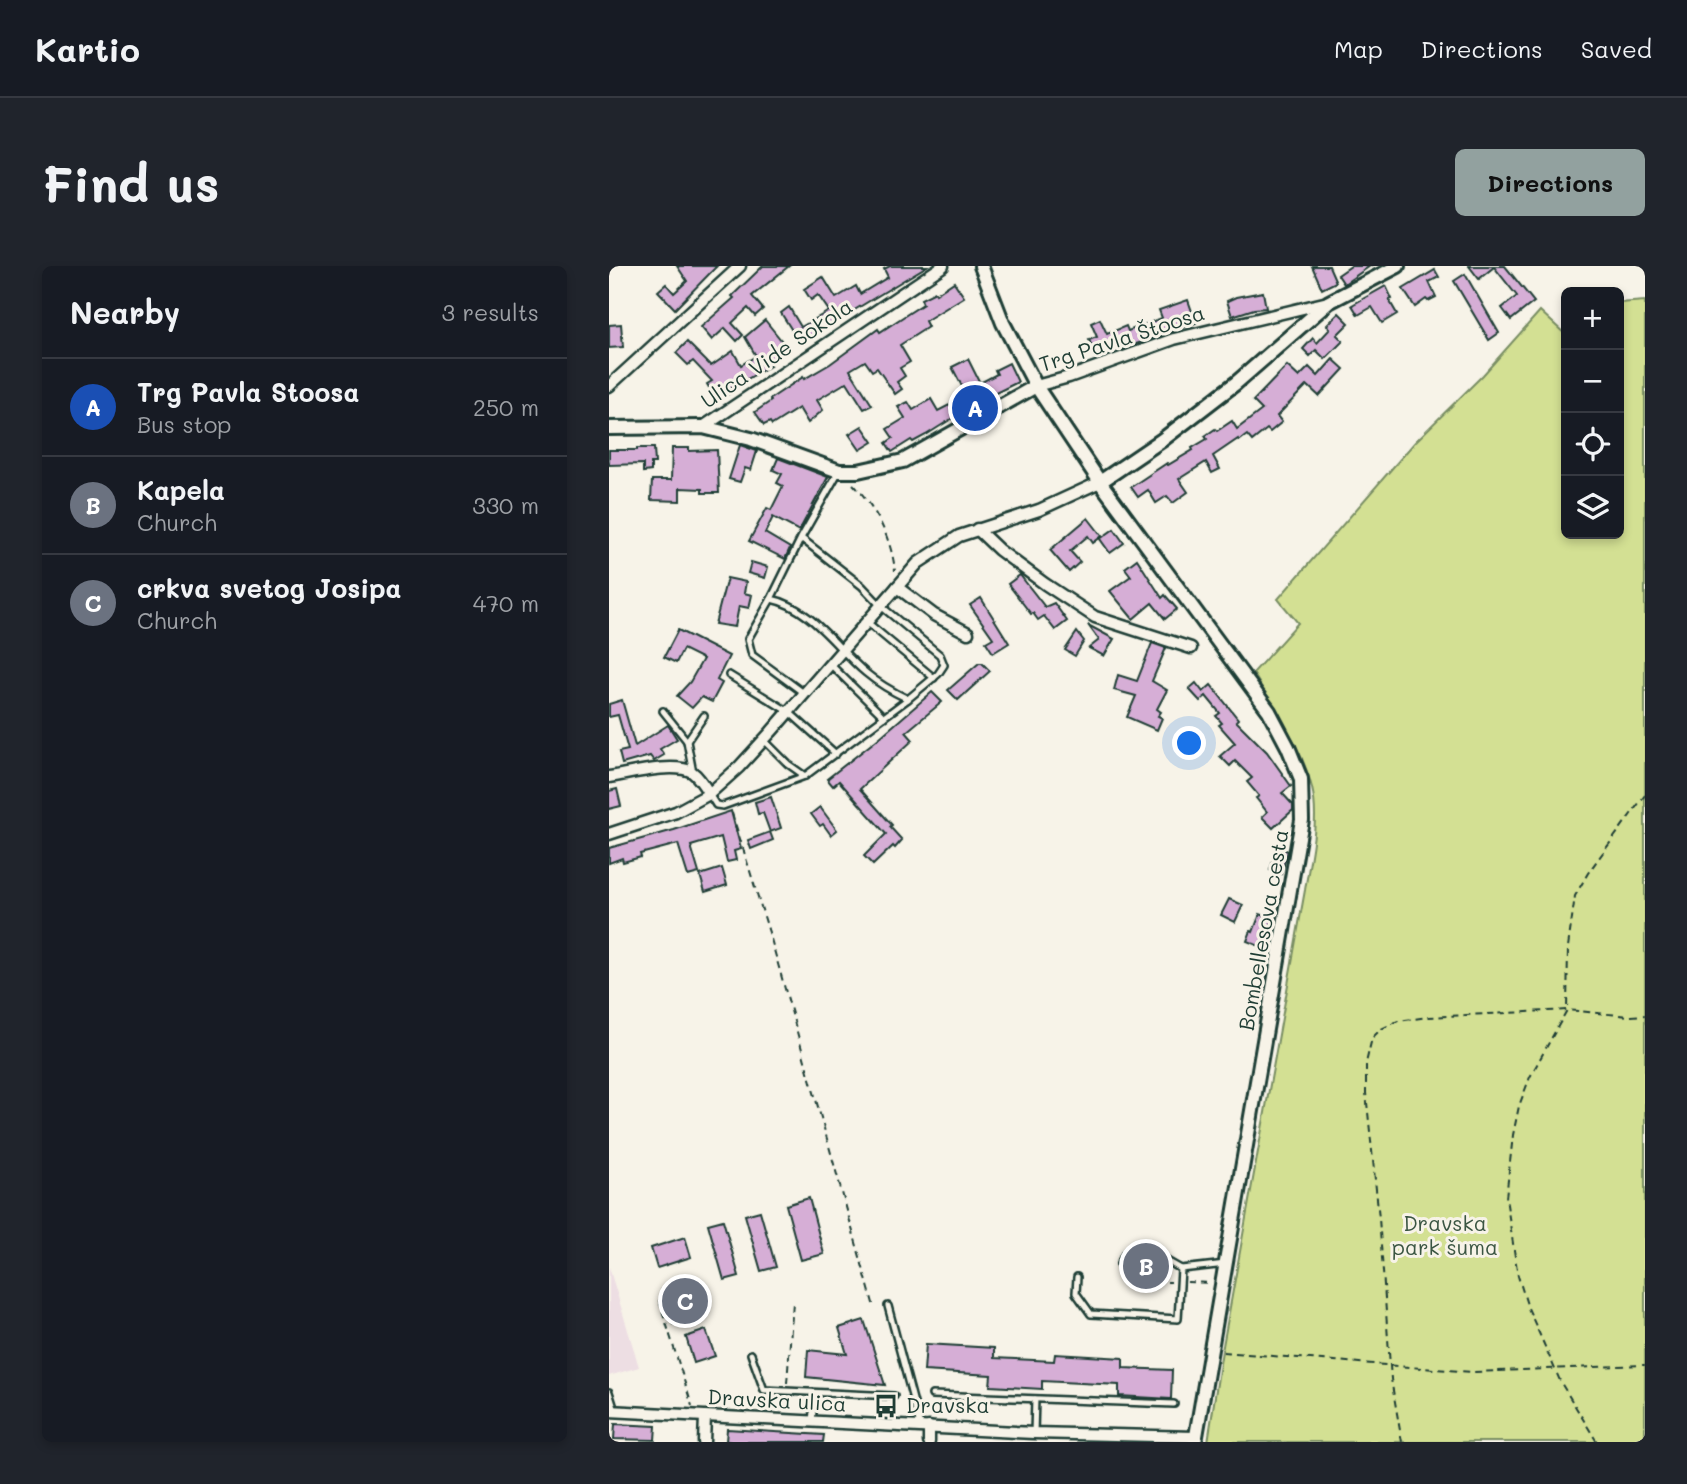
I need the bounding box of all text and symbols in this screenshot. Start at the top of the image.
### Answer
text: Kartio [35,27,140,70]
text: Map [1334,33,1383,64]
text: Directions [1421,33,1543,64]
text: Saved [1581,33,1652,64]
button: Directions [1455,149,1645,216]
text: Find us [42,151,220,214]
map controls [1561,287,1624,539]
button: + [1561,287,1624,350]
text: Nearby [70,292,180,332]
street label: Ulica Vide Sokola [695,292,857,413]
text: 3 results [442,297,539,327]
street label: Trg Pavla Štoosa [1035,298,1208,377]
button: − [1561,350,1624,413]
text: Trg Pavla Stoosa [137,375,359,409]
pin: A [952,382,998,434]
text: A [85,392,101,422]
text: 250 m [473,392,539,422]
text: Bus stop [137,409,232,439]
button: locate [1561,413,1624,476]
text: Kapela [137,473,225,507]
button: layers [1561,476,1624,539]
text: B [85,490,101,520]
text: 330 m [472,490,539,520]
text: Church [137,507,217,537]
text: crkva svetog Josipa [137,571,402,605]
text: C [84,588,102,618]
text: 470 m [473,588,539,618]
text: Church [137,605,217,635]
your location [1172,726,1206,760]
street label: Bombellesova cesta [1232,827,1293,1032]
park label: Dravska park šuma [1392,1209,1498,1260]
pin: B [1123,1240,1169,1292]
pin: C [662,1275,708,1327]
street label: Dravska ulica [707,1382,847,1417]
place label: Dravska [906,1391,990,1418]
bus stop icon: Dravska [872,1392,900,1420]

